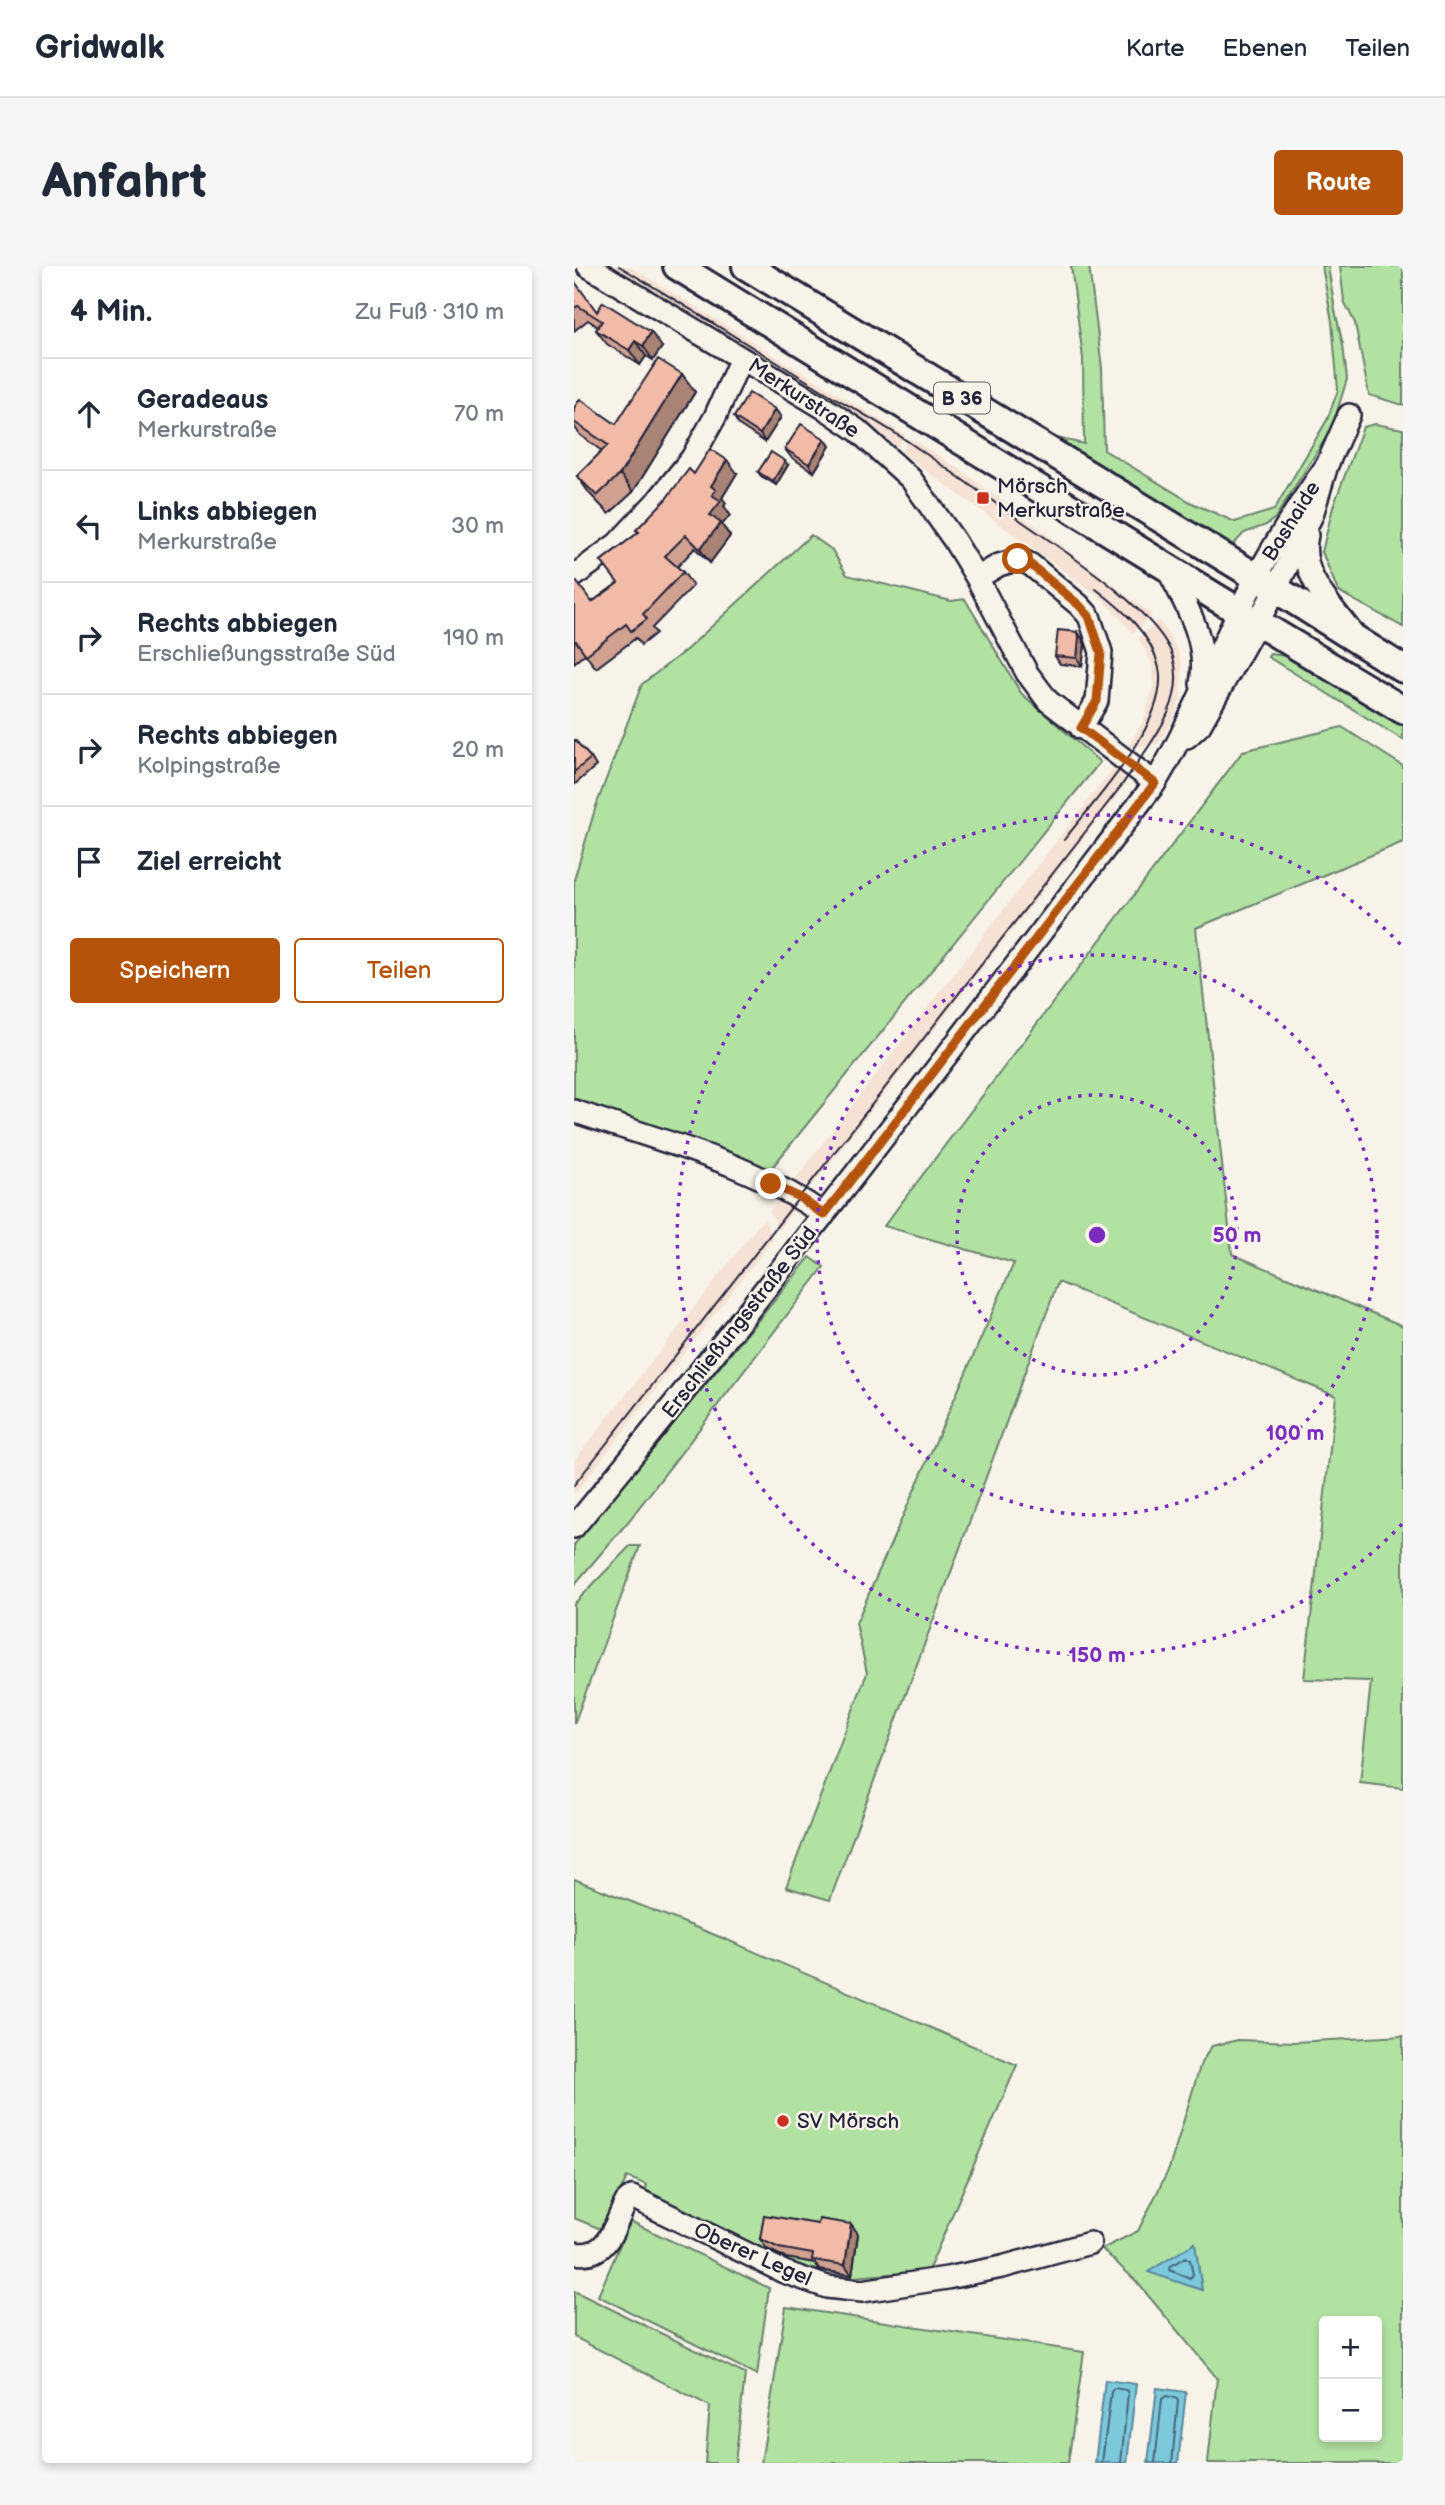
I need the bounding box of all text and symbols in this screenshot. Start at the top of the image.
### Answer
text: Gridwalk [35,28,165,68]
text: Karte [1126,34,1184,63]
text: Ebenen [1222,34,1307,63]
text: Teilen [1345,34,1410,63]
button: Route [1274,150,1403,215]
text: Anfahrt [42,153,207,212]
text: 4 Min. [70,294,152,330]
text: Zu Fuß · 310 m [355,298,504,326]
street label: Merkurstraße [743,353,864,444]
road number: B 36 [934,382,990,414]
text: Geradeaus [137,385,268,416]
icon: ahead [70,395,108,433]
text: 70 m [454,400,504,428]
text: Merkurstraße [137,416,277,444]
place label: Mörsch Merkurstraße [997,474,1125,523]
street label: Bashaide [1257,477,1326,566]
marker: Mörsch Merkurstraße [975,490,991,506]
text: Links abbiegen [137,497,317,528]
icon: left [70,507,108,545]
text: 30 m [451,512,504,540]
text: Merkurstraße [137,528,277,556]
route start [1002,543,1033,574]
text: Rechts abbiegen [137,609,338,640]
icon: right [70,619,108,657]
text: 190 m [443,624,504,652]
text: Erschließungsstraße Süd [137,640,396,668]
text: Rechts abbiegen [137,721,338,752]
icon: right [70,731,108,769]
text: 20 m [452,736,504,764]
text: Kolpingstraße [137,752,281,780]
icon: arrive [70,843,108,881]
text: Ziel erreicht [137,847,281,878]
button: Speichern [70,938,280,1003]
button: Teilen [294,938,504,1003]
route end [755,1168,786,1199]
street label: Erschließungsstraße Süd [657,1222,822,1423]
centre of rings [1085,1223,1109,1247]
text: 50 m [1213,1223,1261,1248]
text: 100 m [1266,1421,1324,1446]
text: 150 m [1068,1643,1126,1668]
place label: SV Mörsch [797,2109,899,2134]
marker: SV Mörsch [775,2113,791,2129]
street label: Oberer Legel [690,2217,816,2292]
map controls [1319,2316,1382,2442]
button: + [1319,2316,1382,2379]
button: − [1319,2379,1382,2442]

